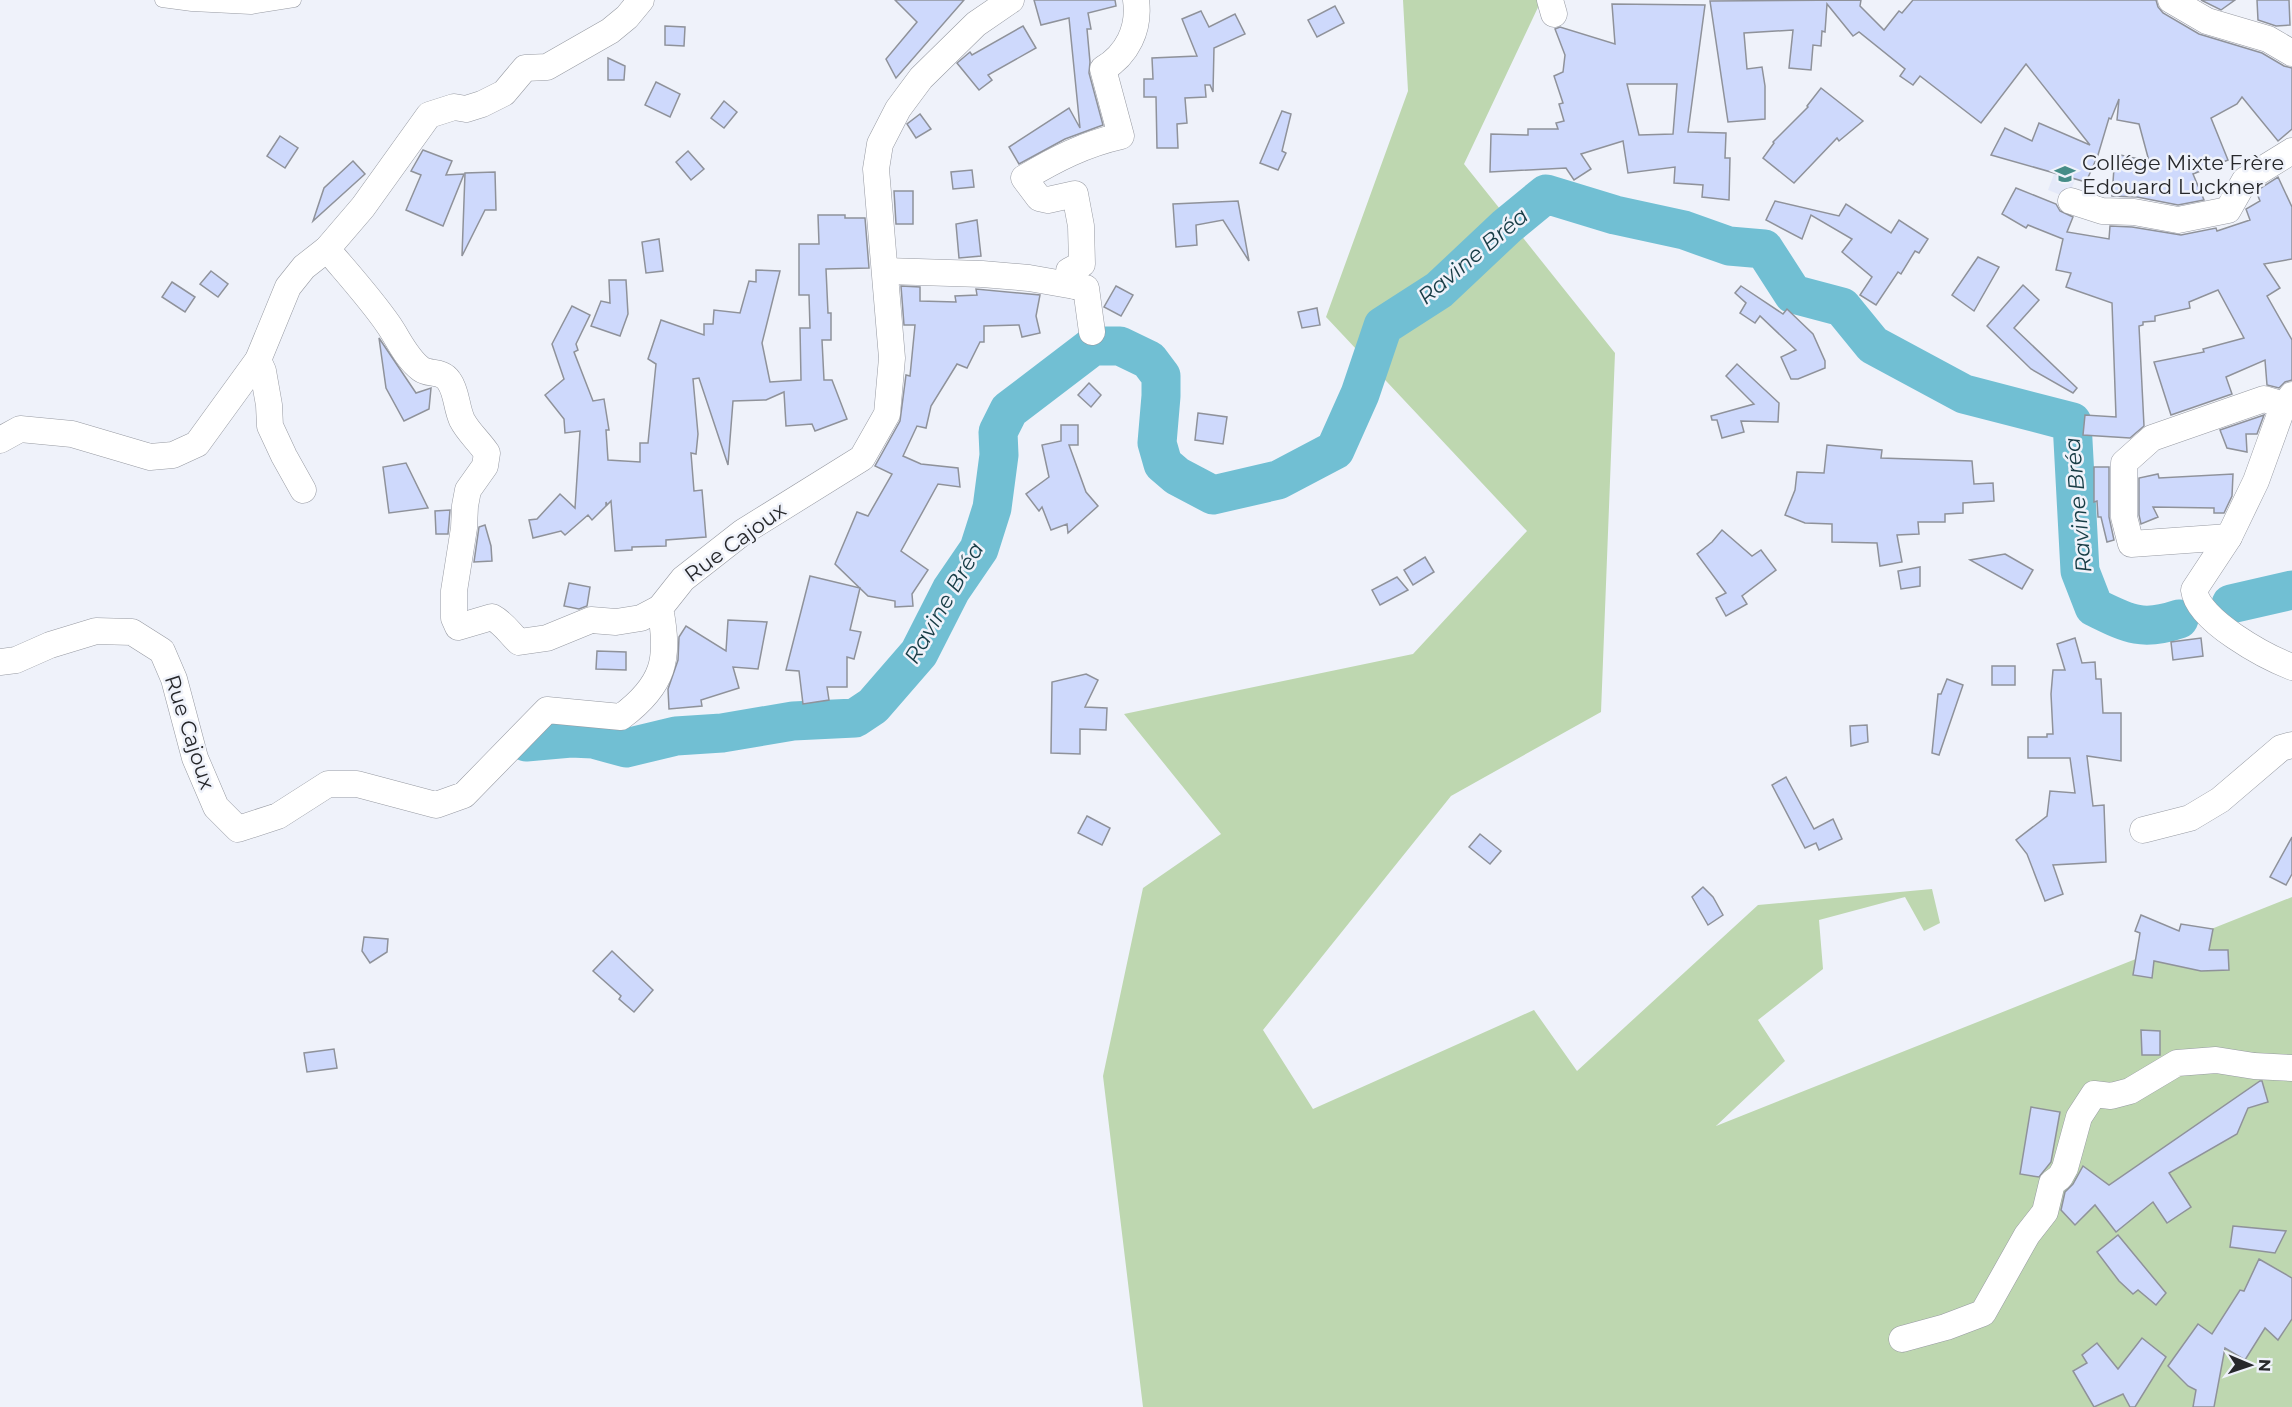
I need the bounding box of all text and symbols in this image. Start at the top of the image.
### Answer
place label: Collége Mixte Frère Edouard Luckner [2082,150,2284,199]
school or university icon: Collége Mixte Frère Edouard Luckner [2053,162,2077,186]
water label: Ravine Bréa [1412,202,1534,310]
water label: Ravine Bréa [2059,436,2097,574]
street label: Rue Cajoux [680,497,790,587]
water label: Ravine Bréa [898,537,990,669]
street label: Rue Cajoux [160,672,220,792]
north arrow [2220,1335,2280,1395]
text: N [2255,1359,2274,1372]

